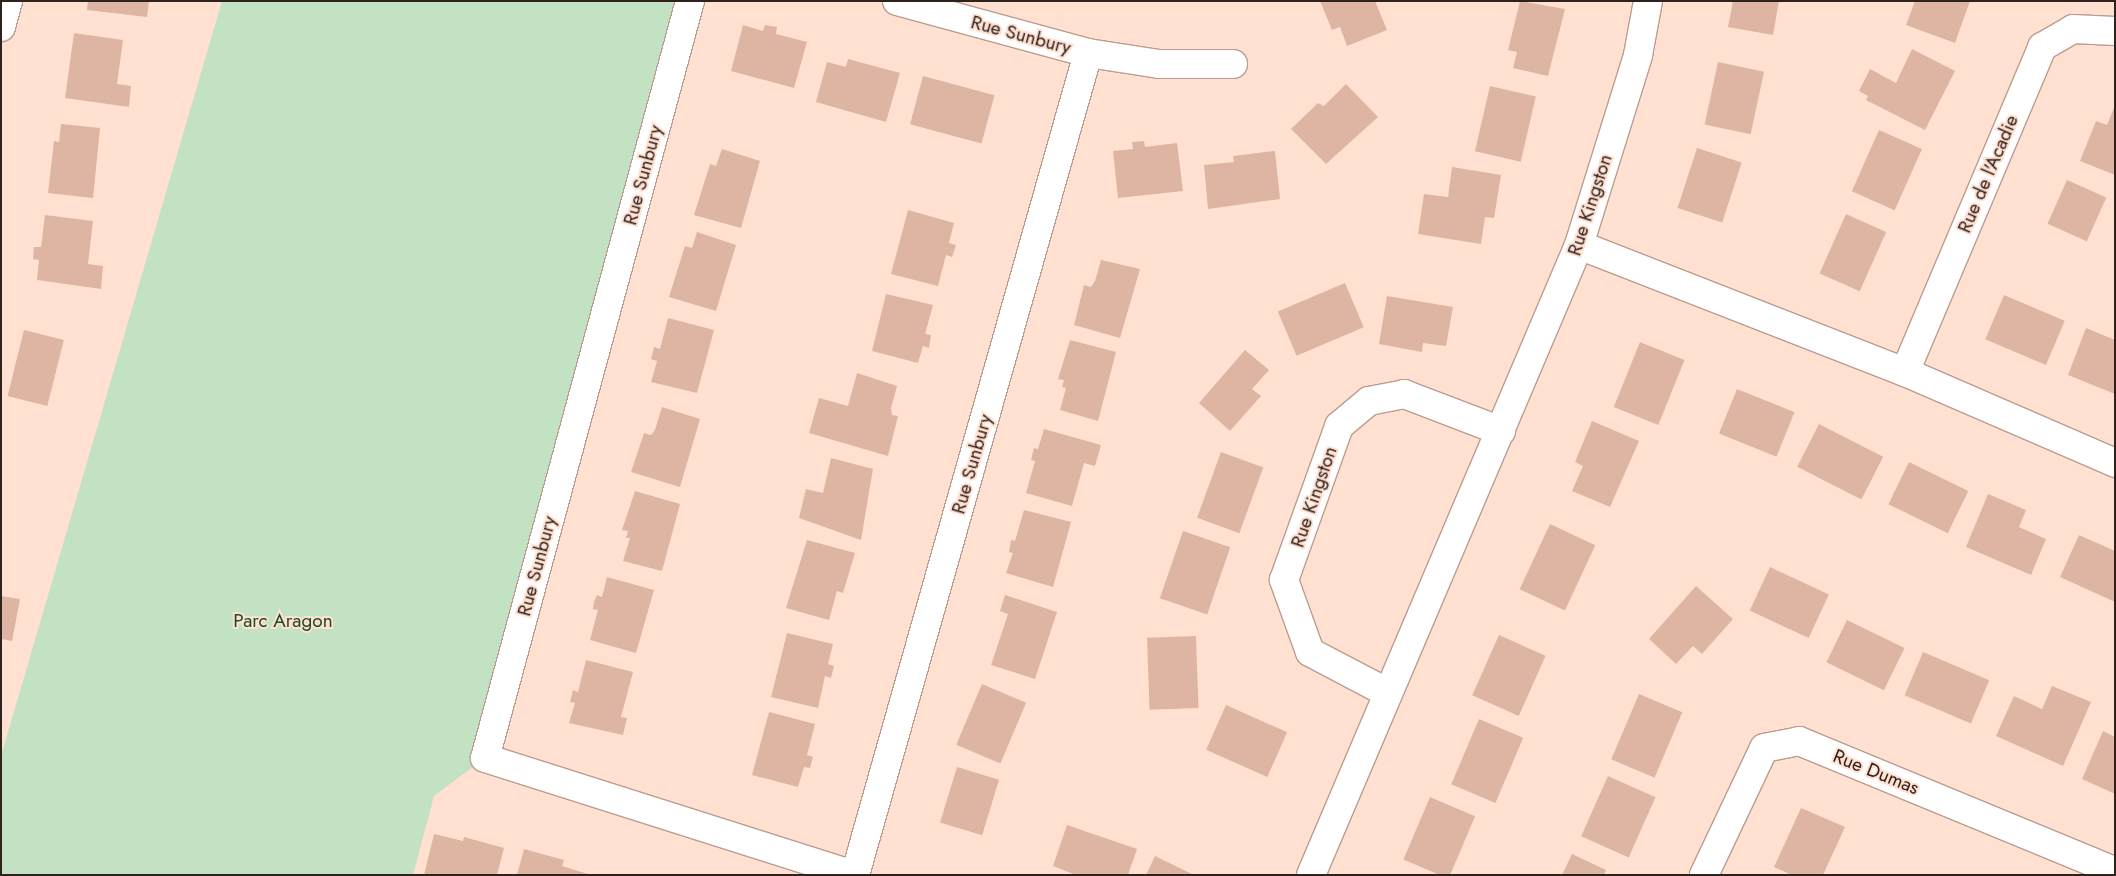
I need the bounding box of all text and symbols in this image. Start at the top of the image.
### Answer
street label: Rue Sunbury [968,11,1074,59]
street label: Rue de l'Acadie [1953,112,2023,236]
street label: Rue Sunbury [619,122,667,228]
street label: Rue Kingston [1563,151,1617,259]
street label: Rue Sunbury [947,411,997,517]
street label: Rue Kingston [1286,444,1342,550]
street label: Rue Sunbury [513,513,561,619]
park label: Parc Aragon [233,610,333,632]
street label: Rue Dumas [1830,744,1922,800]

